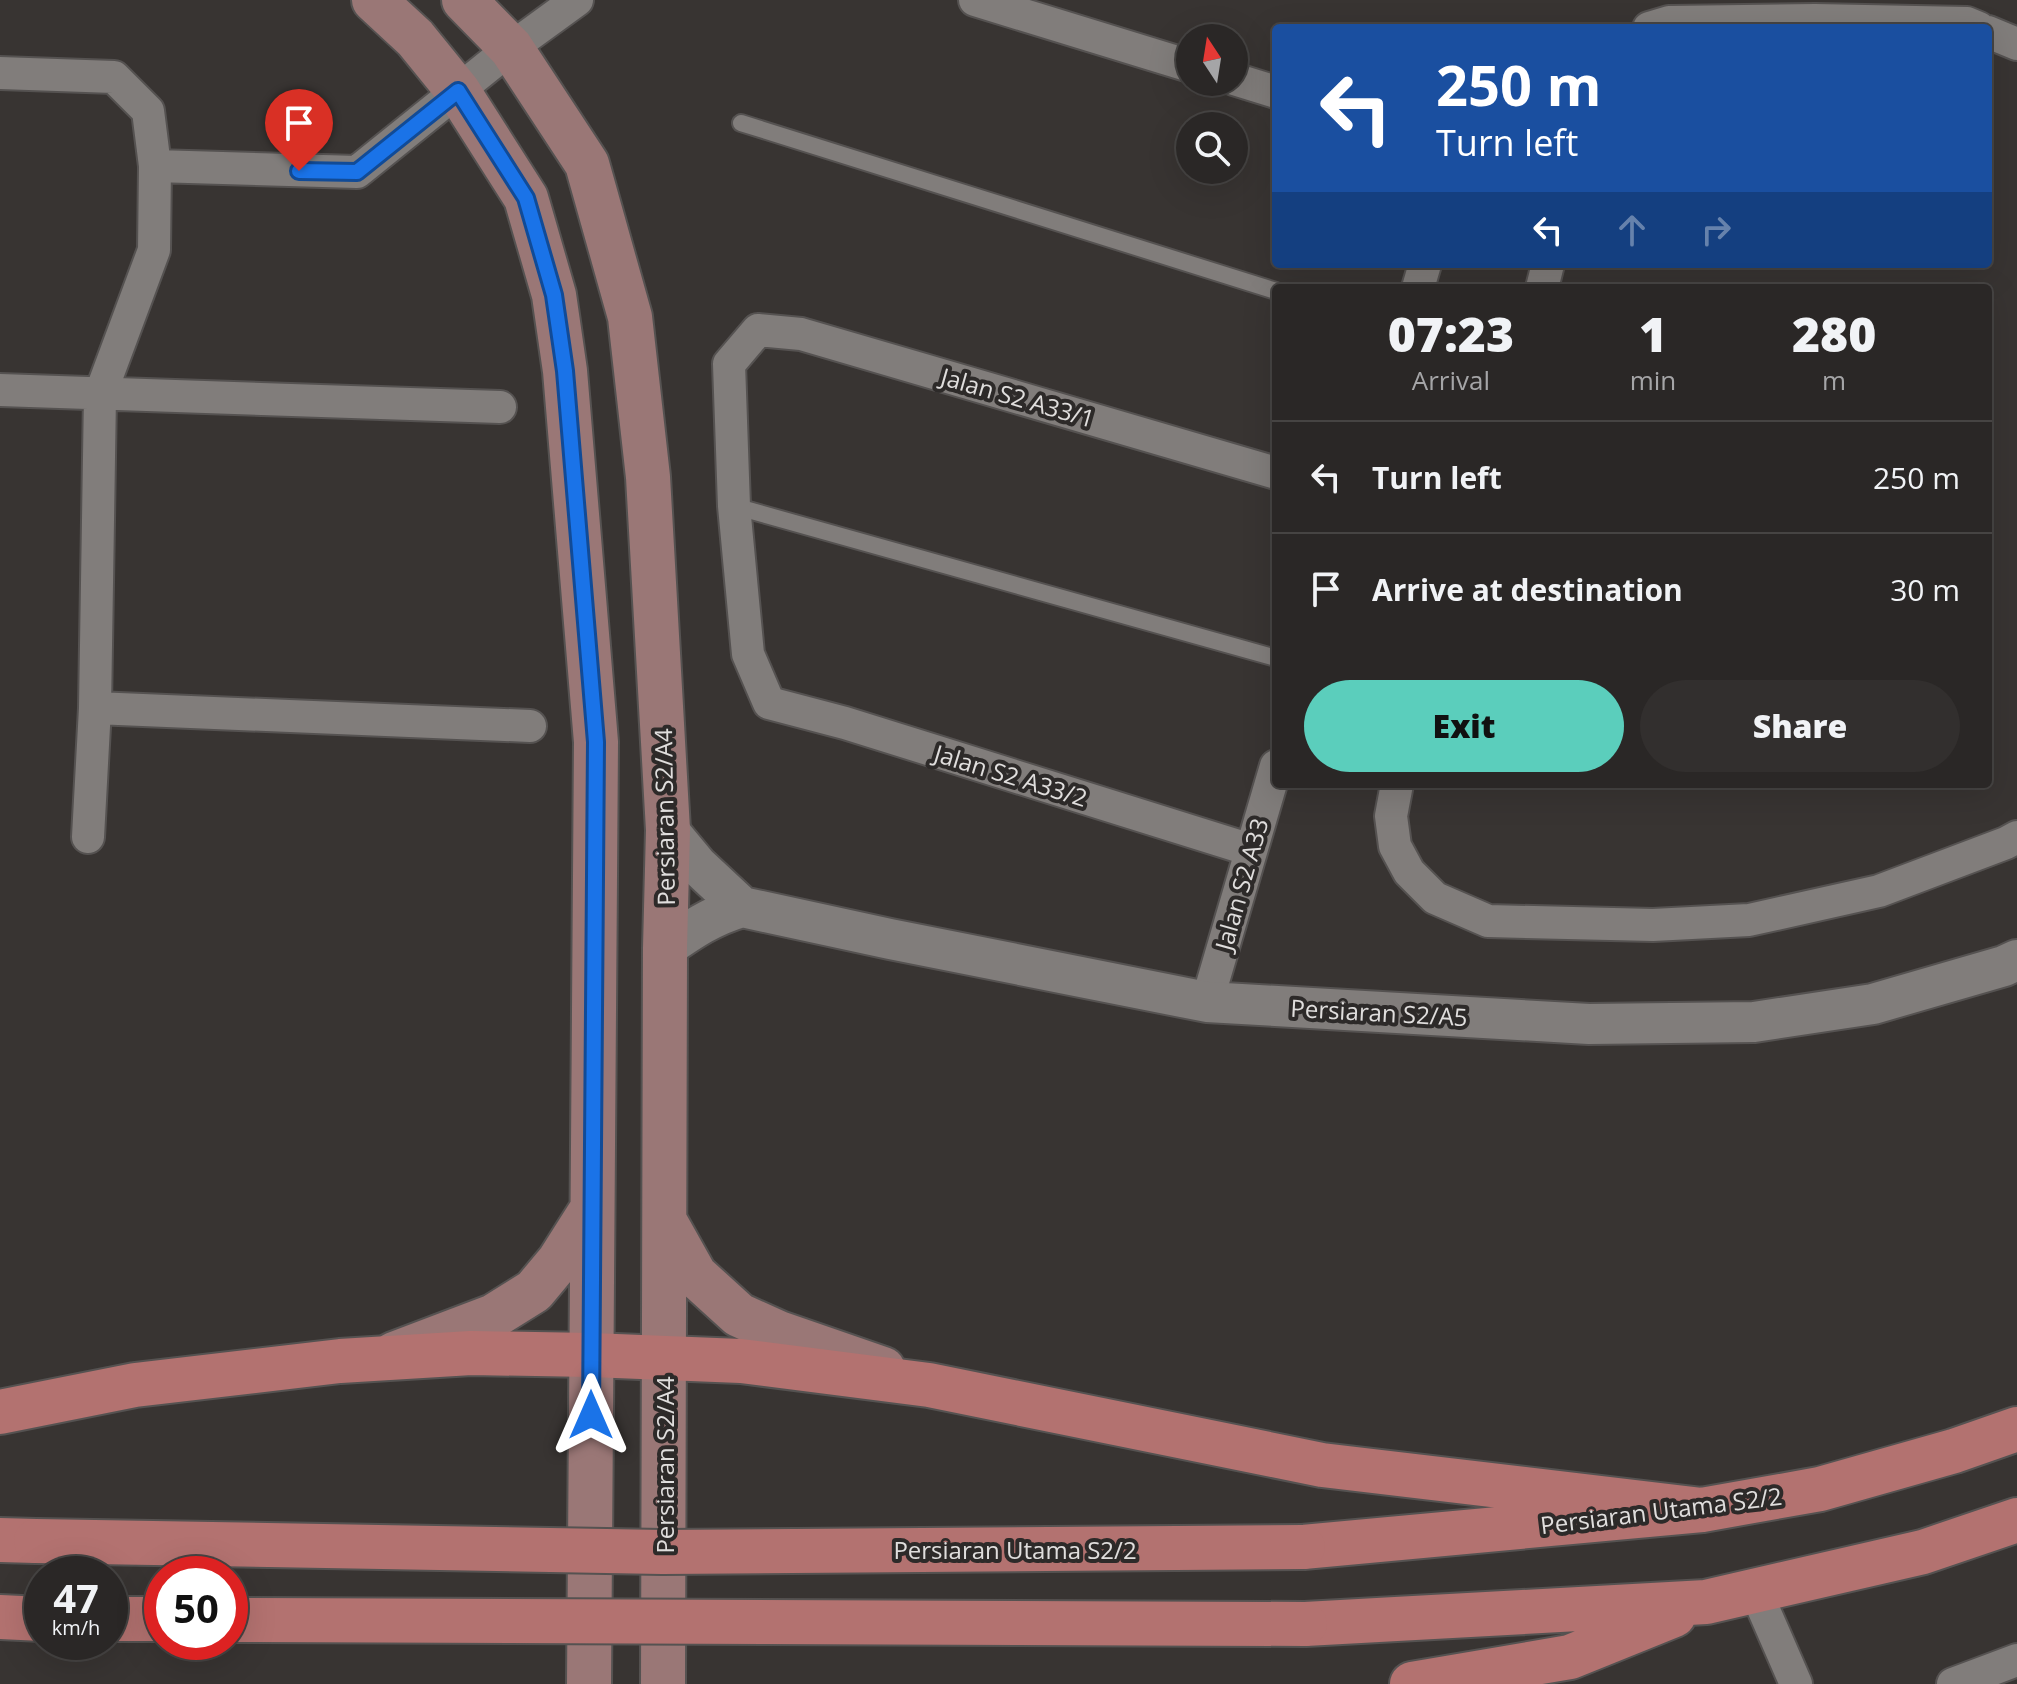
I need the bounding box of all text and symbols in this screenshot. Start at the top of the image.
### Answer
north arrow [1176,24,1248,96]
map controls [1176,24,1248,184]
text: 250 m [1436,46,1602,122]
icon: left [1304,56,1408,160]
pin [265,89,333,171]
icon: arrive [277,101,321,145]
button: search [1176,112,1248,184]
text: Turn left [1436,118,1578,167]
icon: left [1526,208,1570,252]
icon: ahead [1610,208,1654,252]
icon: right [1694,208,1738,252]
text: 07:23 [1388,301,1514,366]
text: 1 [1639,301,1667,366]
text: 280 [1792,301,1876,366]
street label: Jalan S2 A33/1 [935,359,1099,435]
text: Arrival [1412,362,1490,398]
text: min [1630,362,1676,398]
text: m [1822,362,1846,398]
icon: left [1304,455,1348,499]
text: Turn left [1372,457,1502,498]
text: 250 m [1873,457,1960,498]
icon: arrive [1304,567,1348,611]
text: Arrive at destination [1372,569,1683,610]
text: 30 m [1890,569,1960,610]
button: Exit [1304,680,1624,772]
button: Share [1640,680,1960,772]
street label: Persiaran S2/A4 [646,728,682,906]
street label: Jalan S2 A33/2 [929,735,1092,814]
street label: Jalan S2 A33 [1206,814,1276,956]
street label: Persiaran S2/A5 [1290,991,1468,1033]
position arrow [549,1373,633,1457]
street label: Persiaran S2/A4 [648,1376,681,1554]
street label: Persiaran Utama S2/2 [1538,1479,1784,1541]
street label: Persiaran Utama S2/2 [893,1533,1137,1566]
speed limit sign: 50 [144,1556,248,1660]
text: 47 [53,1570,99,1625]
text: km/h [52,1614,100,1641]

